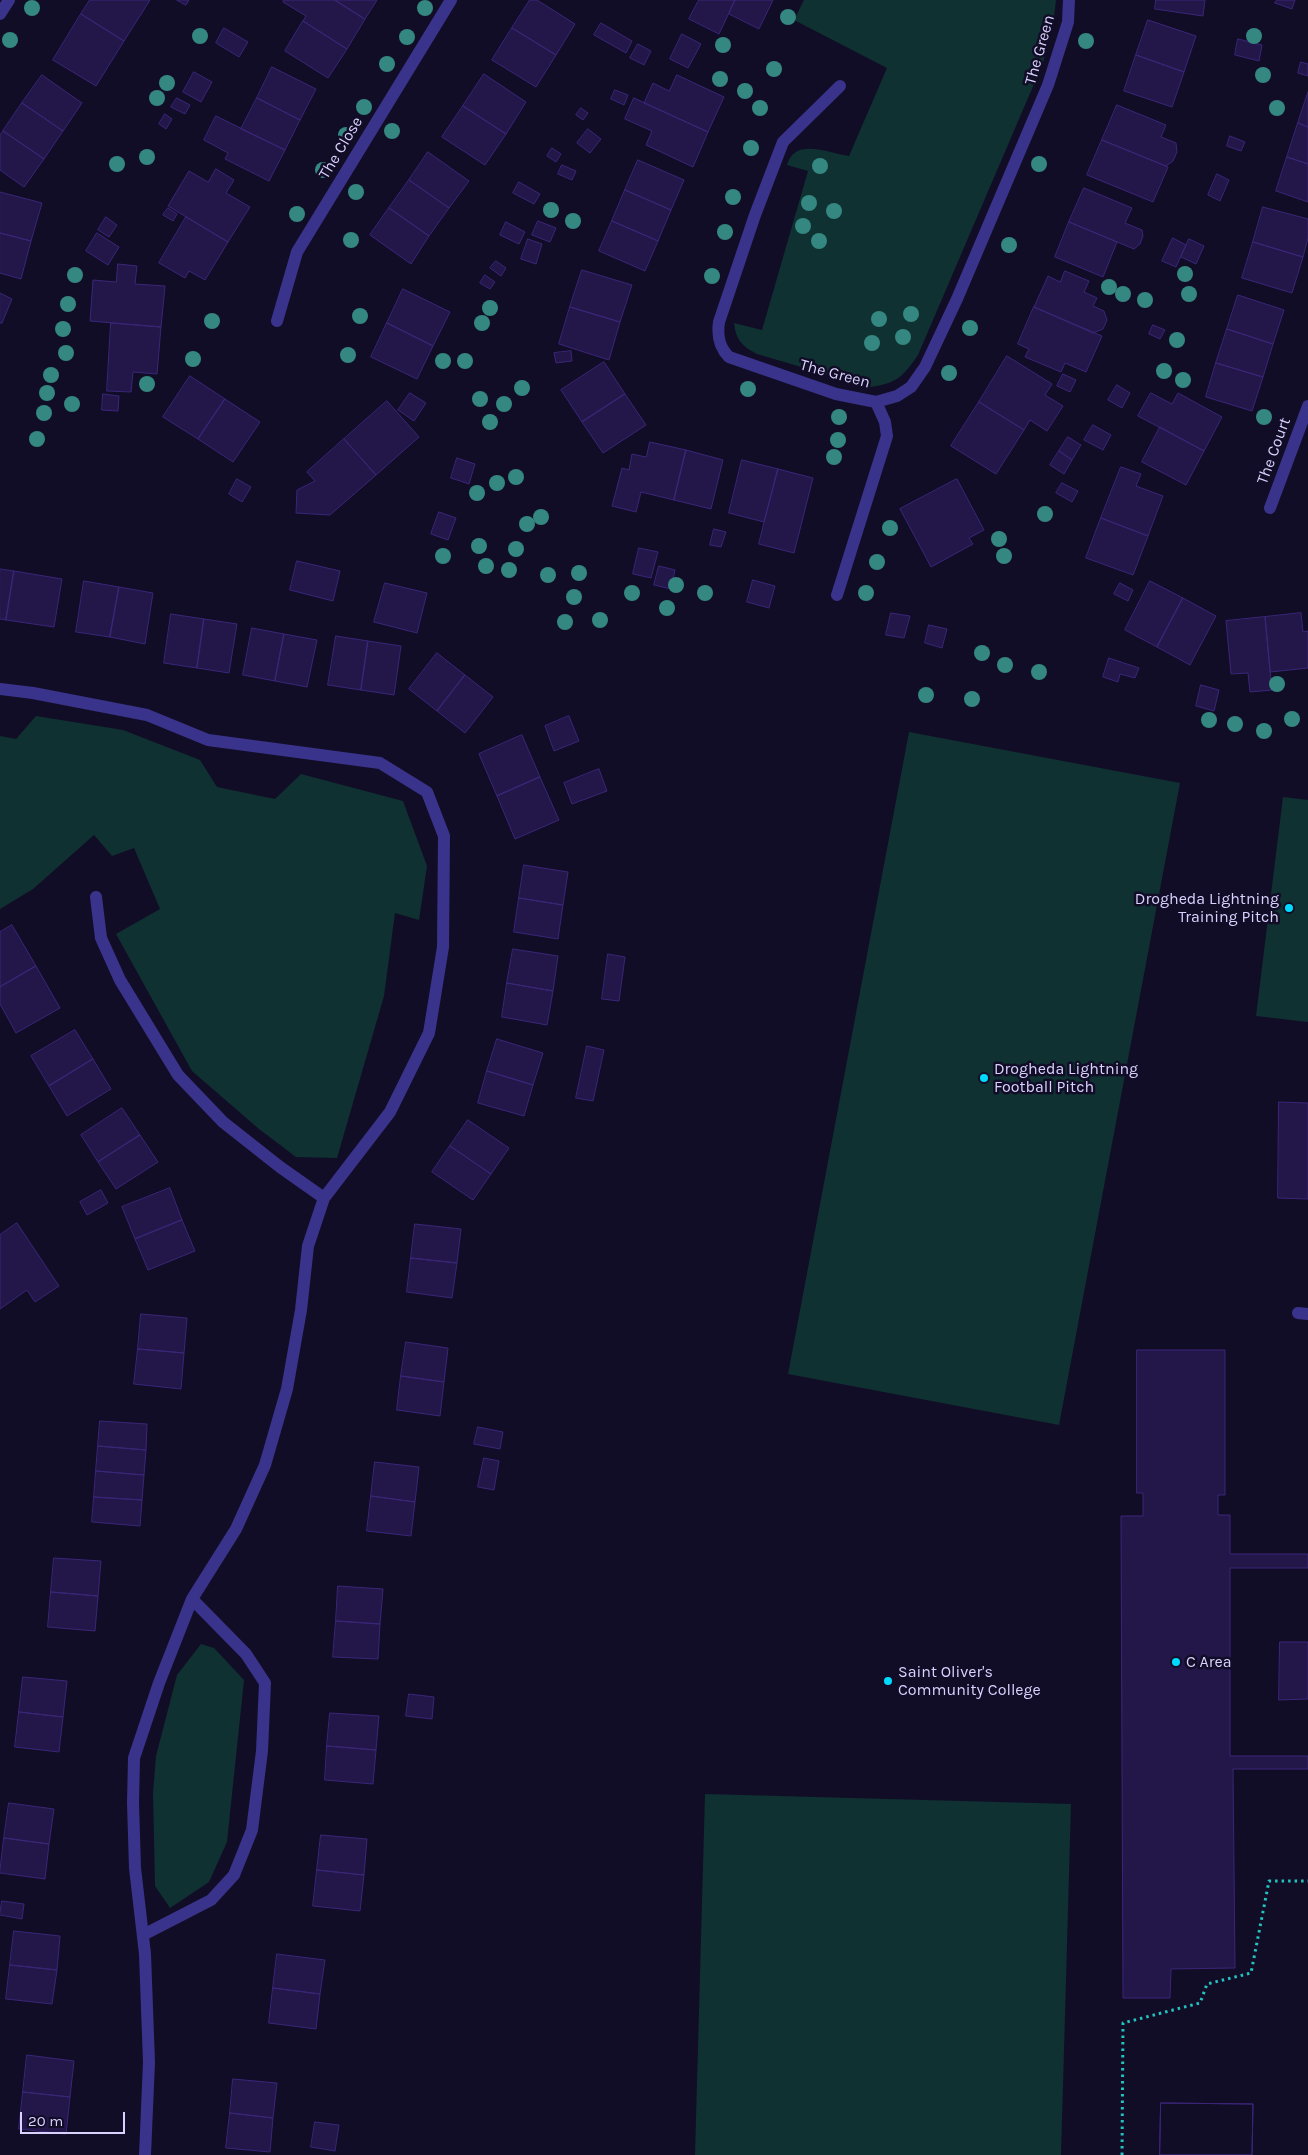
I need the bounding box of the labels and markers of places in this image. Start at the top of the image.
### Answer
place label: Drogheda Lightning Training Pitch [1135,889,1279,927]
marker: Drogheda Lightning Training Pitch [1283,902,1295,914]
place label: Drogheda Lightning Football Pitch [994,1059,1138,1097]
marker: Drogheda Lightning Football Pitch [978,1072,990,1084]
place label: C Area [1186,1652,1232,1672]
marker: C Area [1170,1656,1182,1668]
place label: Saint Oliver's Community College [898,1662,1041,1700]
marker: Saint Oliver's Community College [882,1675,894,1687]

